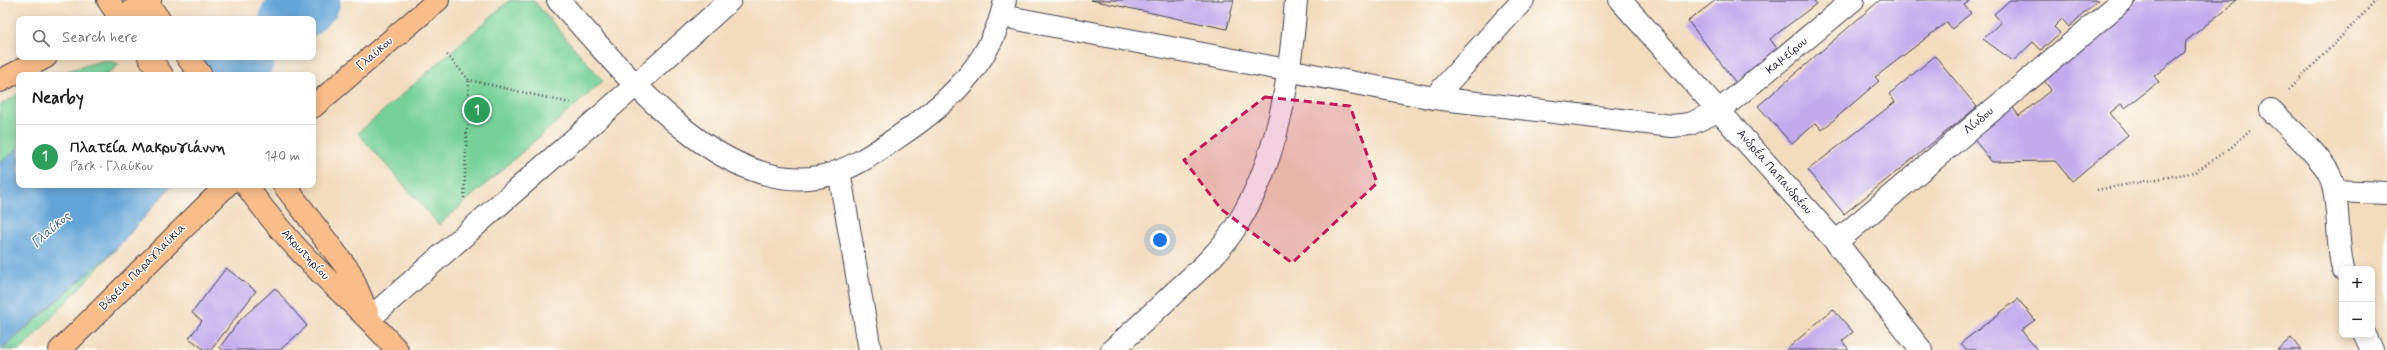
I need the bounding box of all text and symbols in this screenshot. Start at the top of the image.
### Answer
search box [16,16,316,60]
icon: search [30,27,52,49]
text: Search here [62,28,138,48]
street label: Γλαύκου [353,33,397,74]
street label: Καμείρου [1763,33,1812,78]
text: Nearby [32,87,84,109]
pin: 1 [464,95,490,125]
street label: Λίνδου [1961,103,1998,138]
street label: Ανδρέα Παπανδρέου [1733,126,1816,218]
text: Πλατεία Μακρυγιάννη [70,138,225,158]
text: 1 [42,148,48,165]
text: 140 m [265,148,300,165]
text: Park · Γλαύκου [70,158,153,175]
water label: Γλαύκος [28,207,75,252]
street label: Βόρεια Παραγλαύκια [96,220,190,314]
street label: Ακρωτηρίου [277,226,333,284]
your location [1150,230,1170,250]
map controls [2339,266,2375,338]
button: + [2339,266,2375,302]
button: − [2339,302,2375,338]

